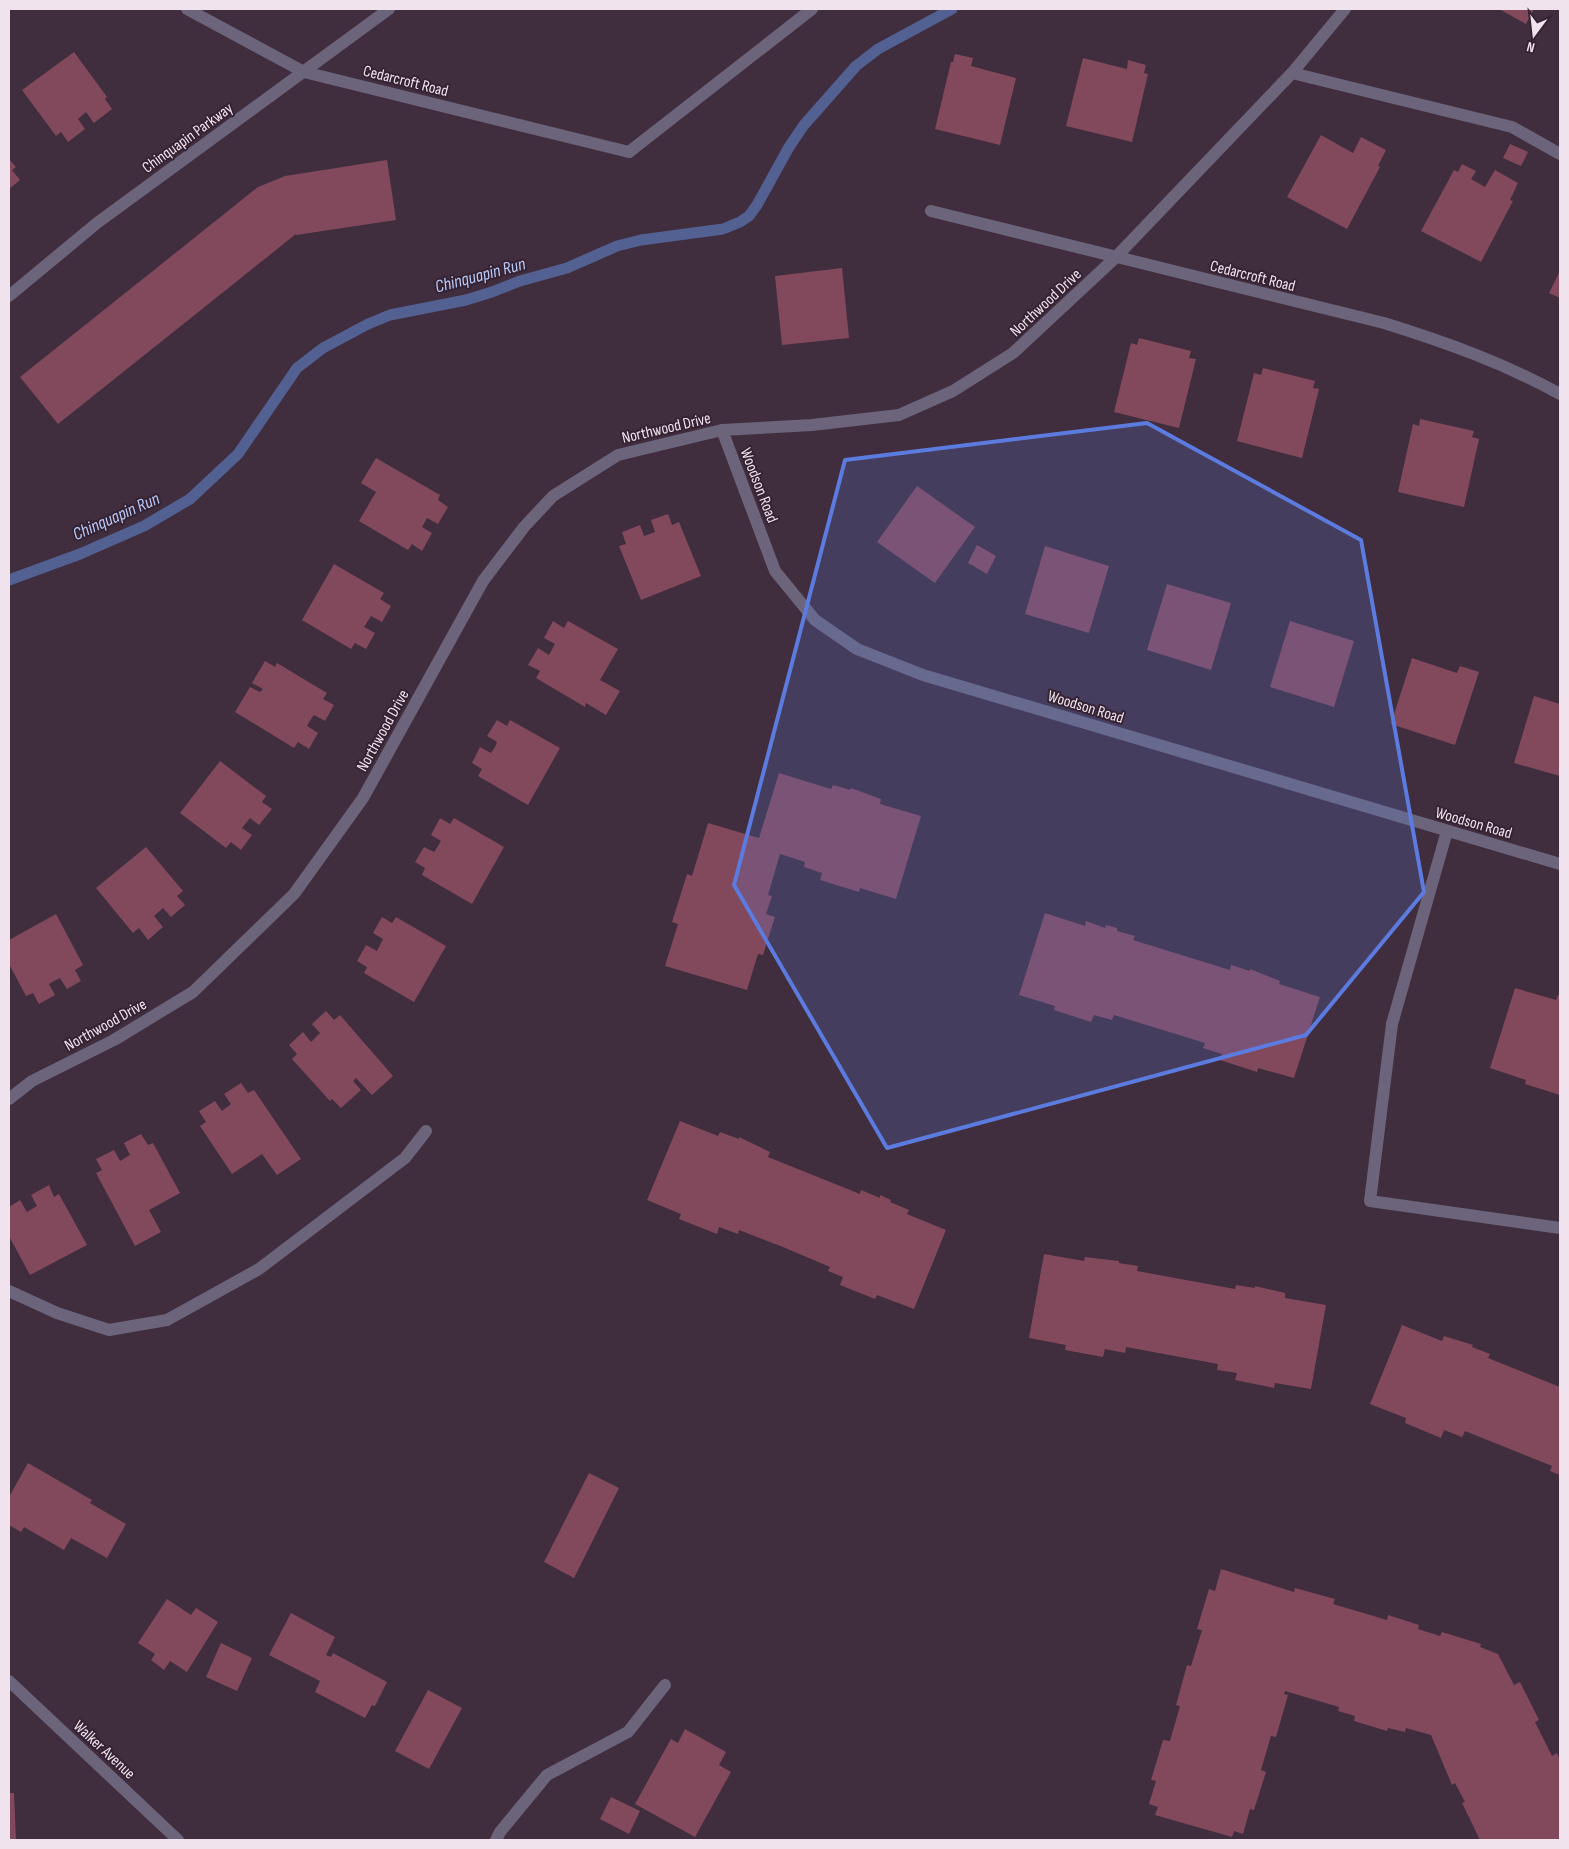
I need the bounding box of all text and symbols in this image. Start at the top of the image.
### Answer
north arrow [1509,10,1559,60]
text: N [1525,38,1537,56]
street label: Cedarcroft Road [361,62,450,101]
street label: Chinquapin Parkway [139,99,237,177]
water label: Chinquapin Run [433,253,528,298]
street label: Cedarcroft Road [1208,257,1297,296]
street label: Northwood Drive [1006,265,1086,341]
street label: Northwood Drive [620,409,713,448]
street label: Woodson Road [736,445,782,526]
water label: Chinquapin Run [69,488,163,545]
street label: Northwood Drive [353,686,414,775]
street label: Woodson Road [1045,687,1126,728]
street label: Woodson Road [1433,803,1514,843]
street label: Northwood Drive [61,995,150,1056]
street label: Walker Avenue [69,1717,139,1784]

